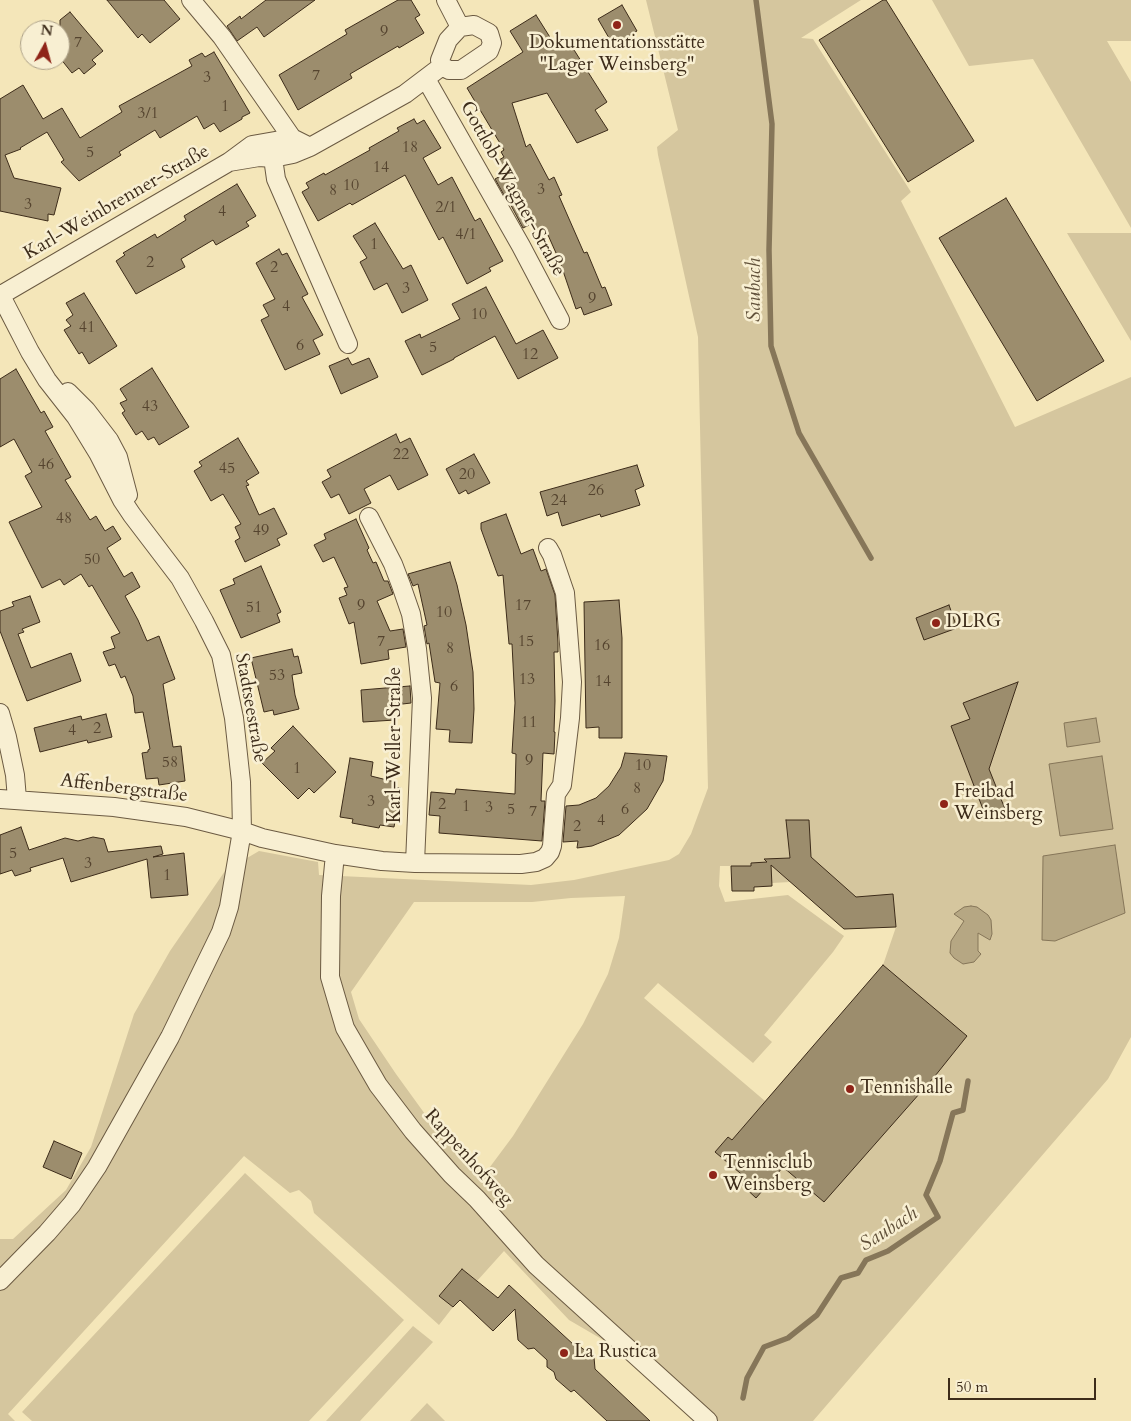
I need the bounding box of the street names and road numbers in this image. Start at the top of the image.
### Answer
street label: Gottlob-Wagner-Straße [454,98,570,280]
street label: Karl-Weinbrenner-Straße [20,141,214,265]
street label: Stadtseestraße [229,651,271,765]
street label: Karl-Weller-Straße [385,667,407,823]
street label: Affenbergstraße [59,770,189,808]
street label: Rappenhofweg [419,1105,517,1211]

